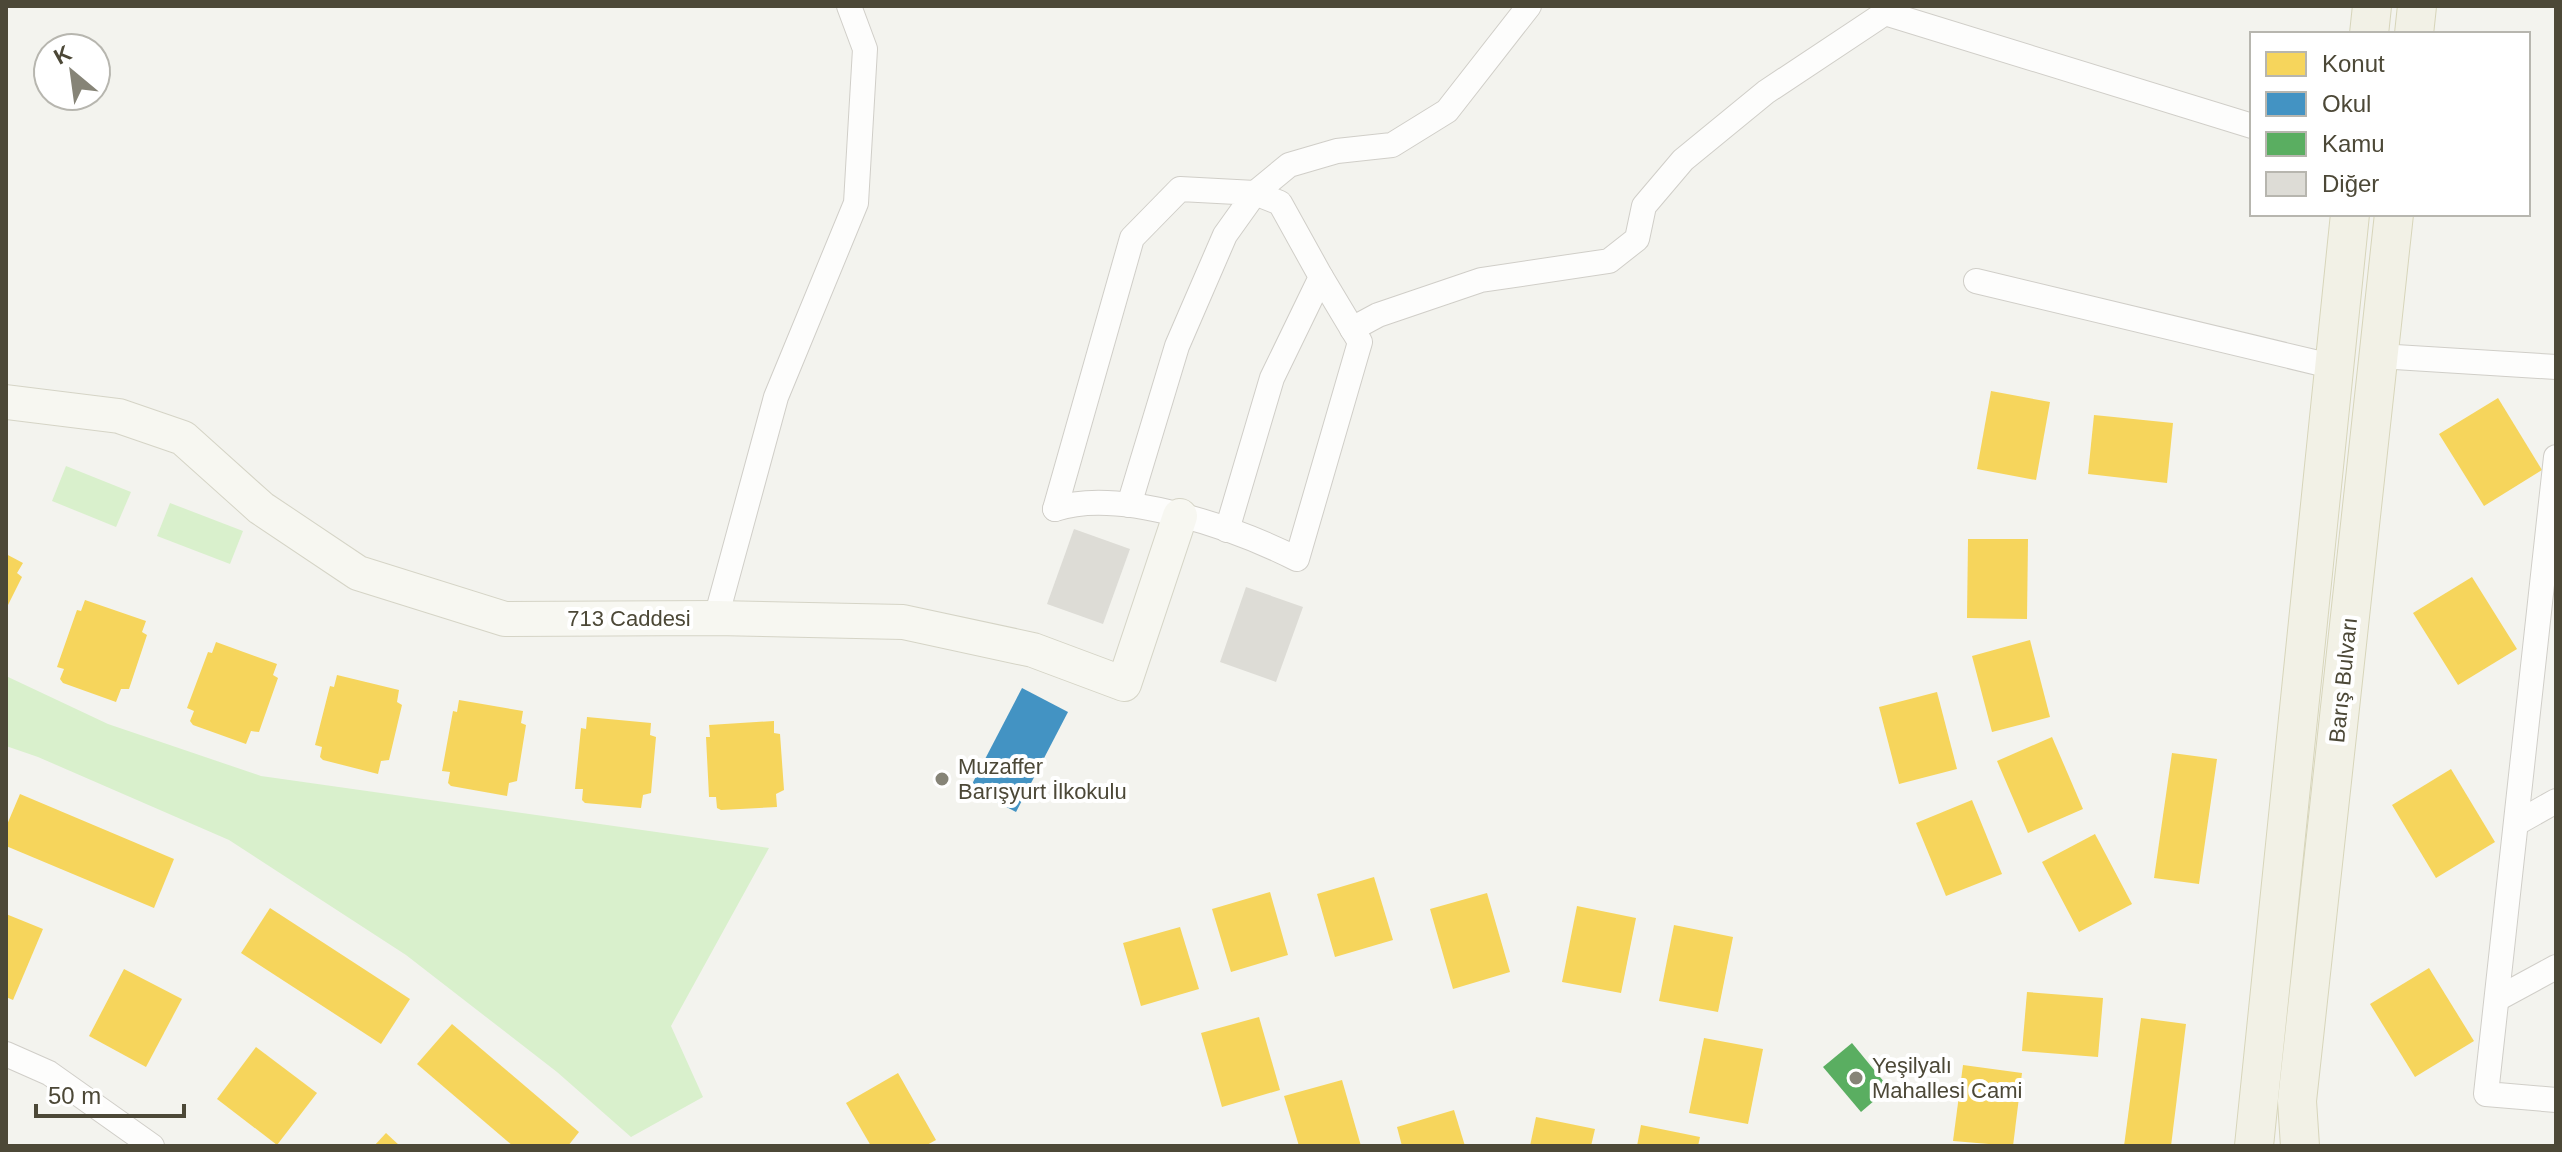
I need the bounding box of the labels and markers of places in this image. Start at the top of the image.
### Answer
place label: Muzaffer Barışyurt İlkokulu [958,754,1127,804]
marker: Muzaffer Barışyurt İlkokulu [933,770,951,788]
place label: Yeşilyalı Mahallesi Cami [1872,1053,2022,1103]
marker: Yeşilyalı Mahallesi Cami [1847,1069,1865,1087]

